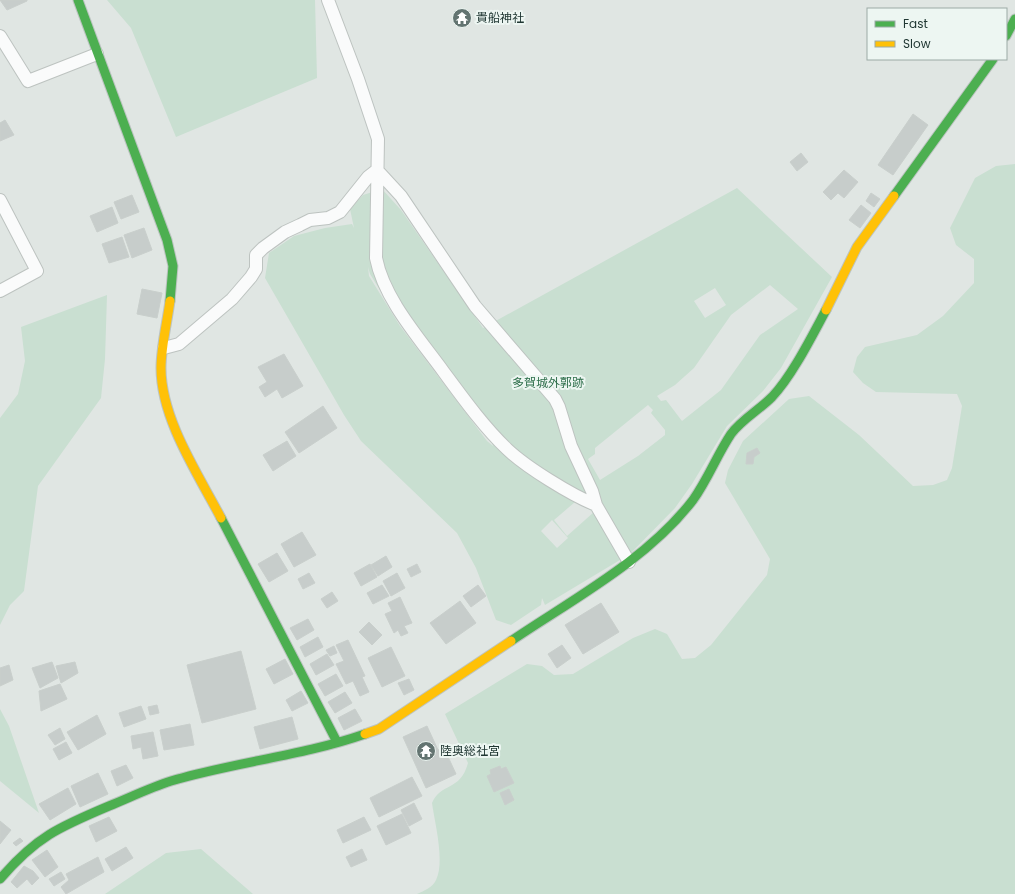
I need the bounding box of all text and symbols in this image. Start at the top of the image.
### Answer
temple icon: 貴船神社 [451,7,473,29]
legend [867,8,1007,60]
place label: 貴船神社 [476,9,524,26]
text: Fast [903,15,928,32]
text: Slow [903,35,931,52]
park label: 多賀城外郭跡 [512,374,584,391]
temple icon: 陸奥総社宮 [415,740,437,762]
place label: 陸奥総社宮 [440,742,500,759]

